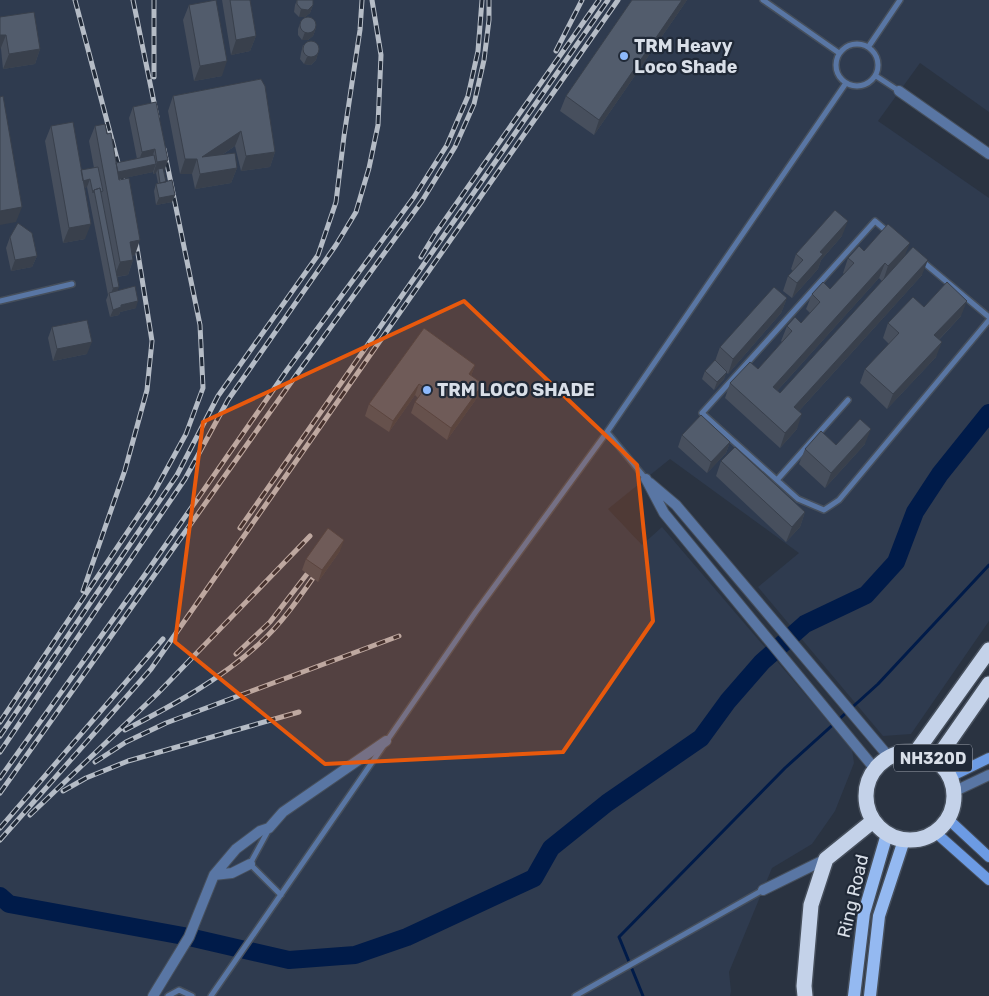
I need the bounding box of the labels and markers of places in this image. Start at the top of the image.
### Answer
place label: TRM Heavy Loco Shade [634,35,738,78]
marker: TRM Heavy Loco Shade [618,50,630,62]
place label: TRM LOCO SHADE [437,379,595,401]
marker: TRM LOCO SHADE [421,384,433,396]

